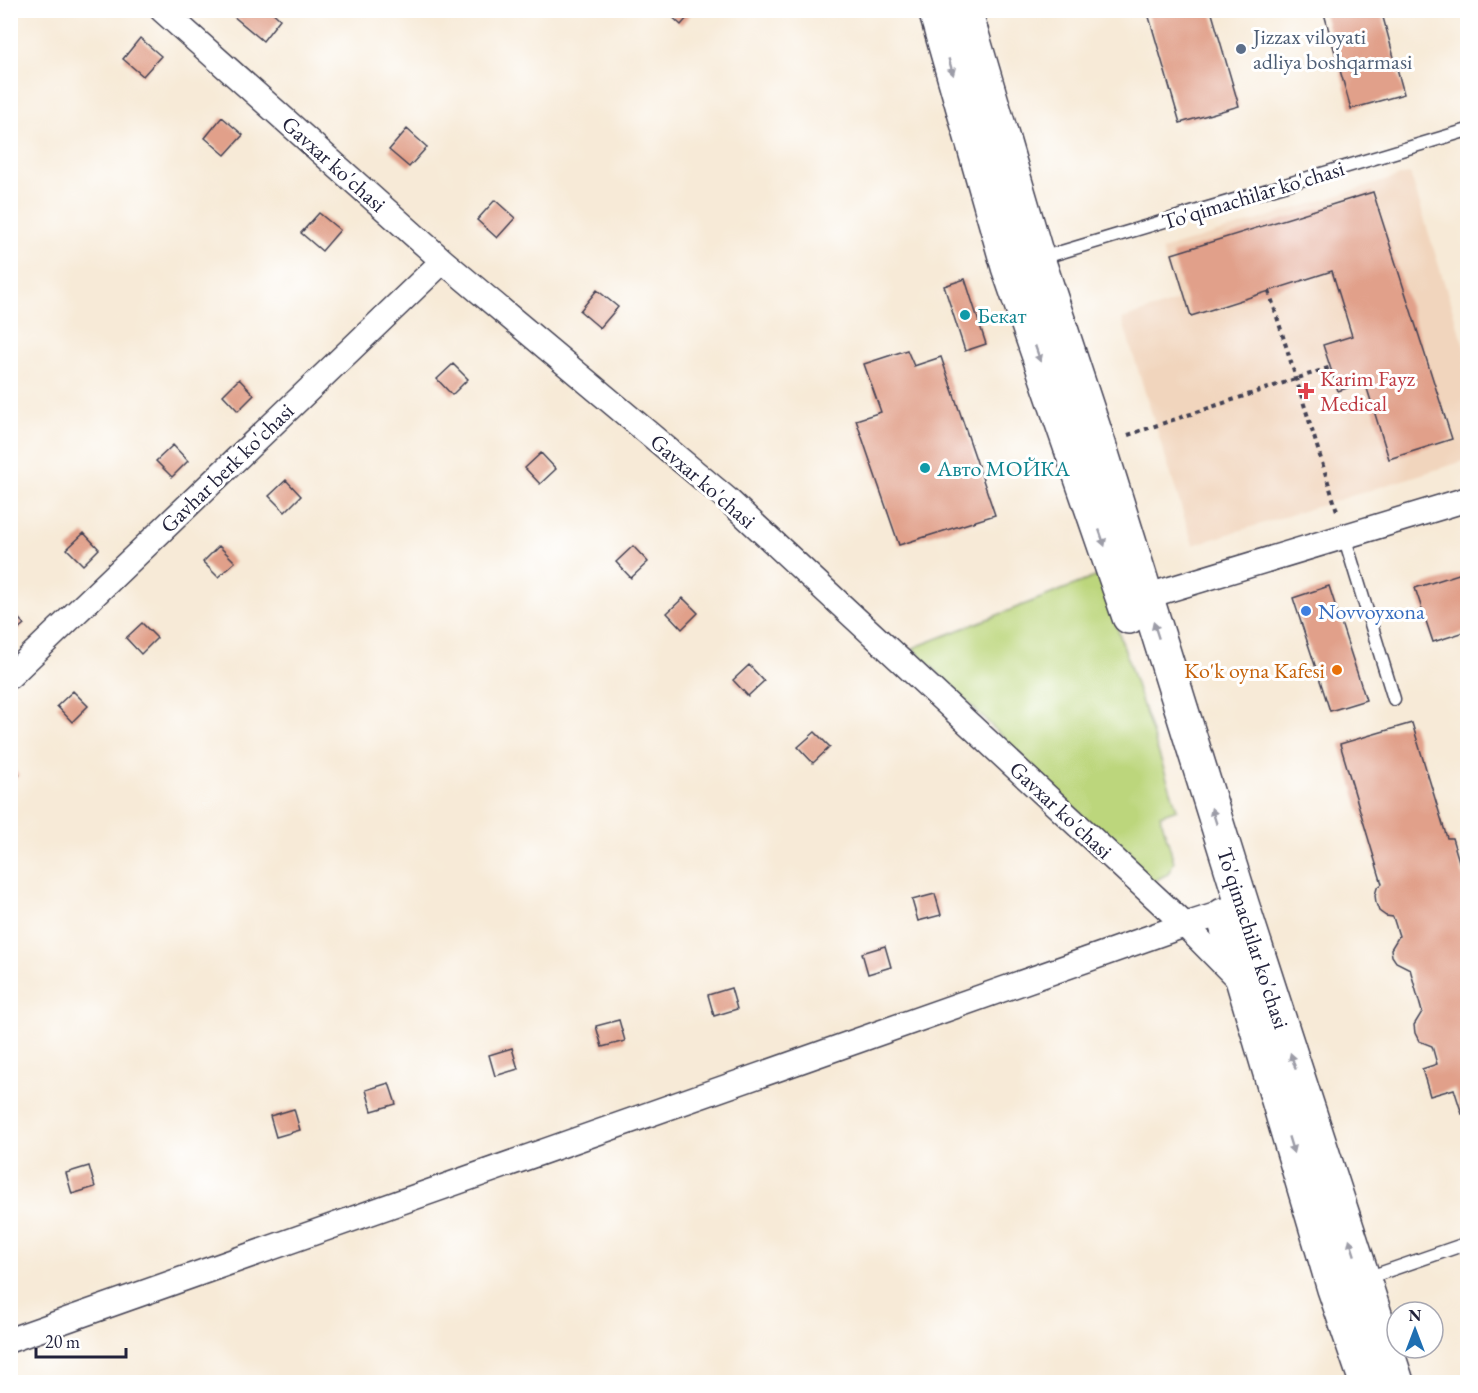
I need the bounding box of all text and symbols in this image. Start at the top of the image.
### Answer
place label: Jizzax viloyati adliya boshqarmasi [1251,22,1412,76]
marker: Jizzax viloyati adliya boshqarmasi [1234,42,1248,56]
one-way arrow [947,58,956,76]
street label: Gavxar ko'chasi [276,109,392,219]
street label: To'qimachilar ko'chasi [1158,153,1348,237]
place label: Бекат [977,301,1026,330]
marker: Бекат [958,308,972,322]
one-way arrow [1034,345,1043,363]
place label: Karim Fayz Medical [1320,364,1416,418]
marker: Karim Fayz Medical [1297,382,1315,400]
street label: Gavhar berk ko'chasi [154,397,300,539]
street label: Gavxar ko'chasi [644,427,762,535]
place label: Авто МОЙКА [936,454,1071,483]
marker: Авто МОЙКА [918,461,932,475]
one-way arrow [1097,529,1107,547]
place label: Novvoyxona [1318,597,1425,626]
marker: Novvoyxona [1299,604,1313,618]
one-way arrow [1150,621,1160,639]
place label: Ko'k oyna Kafesi [1184,656,1325,685]
marker: Ko'k oyna Kafesi [1330,663,1344,677]
street label: Gavxar ko'chasi [1003,755,1119,865]
one-way arrow [1209,807,1219,825]
street label: To'qimachilar ko'chasi [1210,844,1296,1032]
one-way arrow [1288,1052,1297,1070]
one-way arrow [1287,1136,1296,1154]
one-way arrow [1347,1238,1356,1256]
north arrow [1385,1300,1445,1360]
text: N [1409,1305,1422,1326]
scale bar [36,1321,126,1359]
text: 20 m [45,1330,80,1353]

